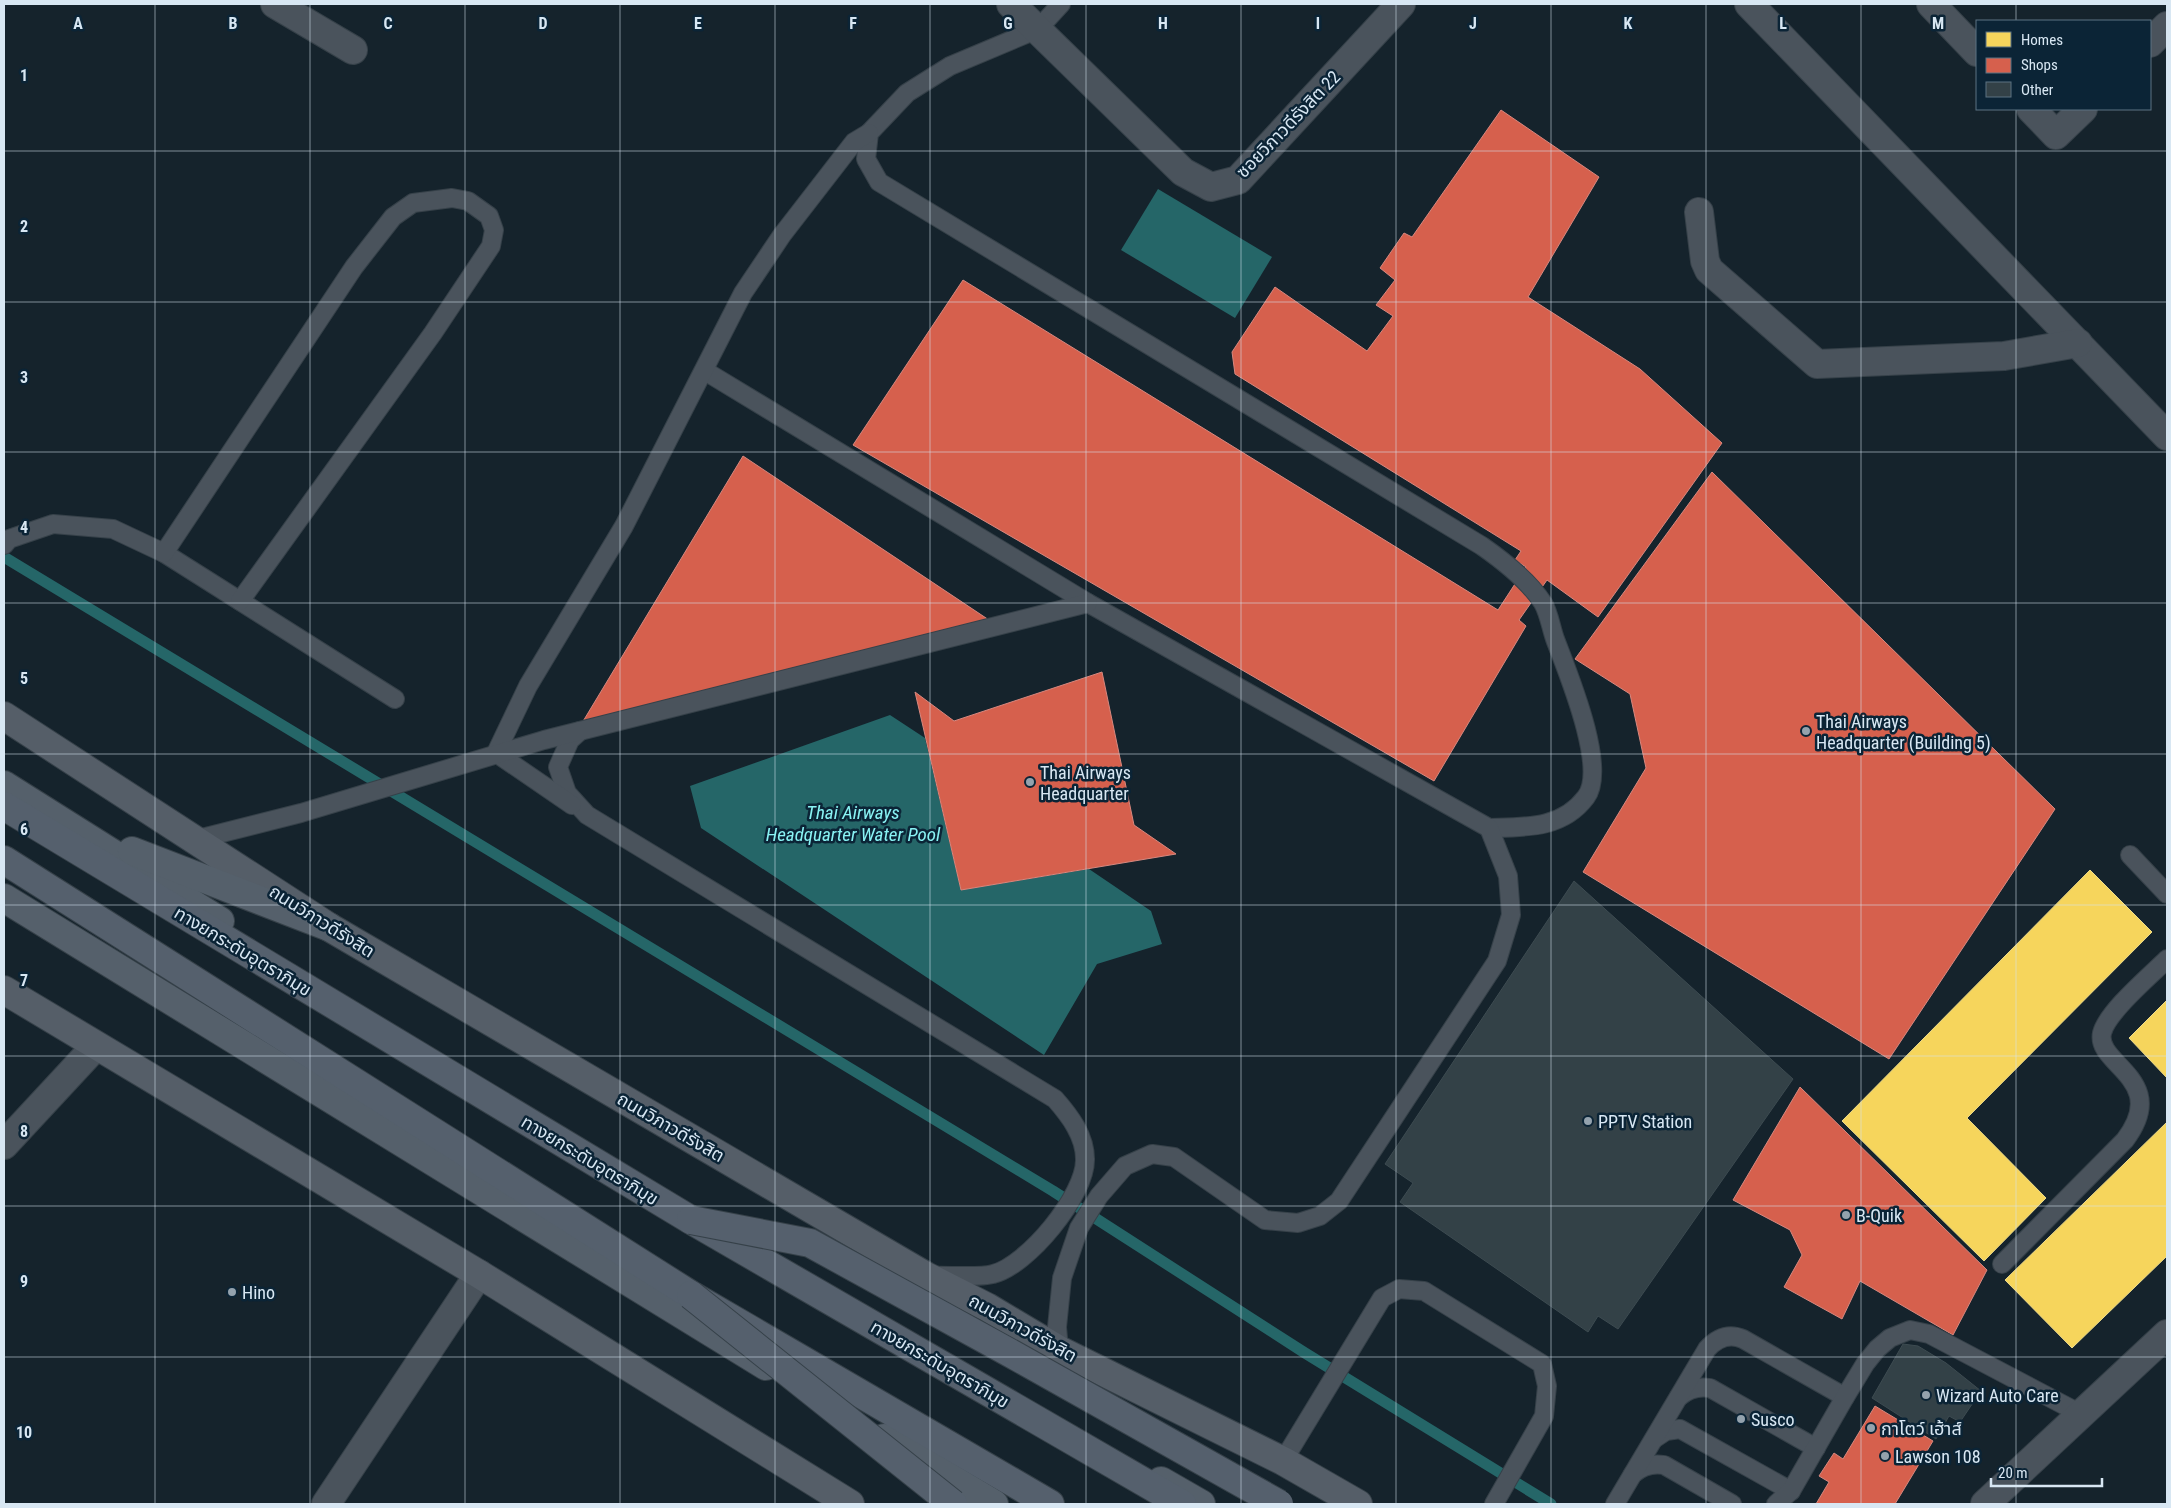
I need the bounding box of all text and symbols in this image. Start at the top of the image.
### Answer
text: A [73,14,83,33]
text: B [229,14,238,33]
text: C [383,14,393,33]
text: D [538,14,548,33]
text: E [694,14,702,33]
text: F [849,14,857,33]
text: G [1003,14,1013,33]
text: H [1158,14,1168,33]
text: I [1316,14,1320,33]
text: J [1469,14,1477,33]
text: K [1624,14,1633,33]
text: L [1779,14,1787,33]
text: M [1932,14,1944,33]
legend [1976,20,2151,110]
text: Homes [2021,31,2063,49]
text: Shops [2021,56,2058,74]
text: 1 [20,66,28,85]
street label: ซอยวิภาวดีรังสิต 22 [1232,66,1344,182]
text: Other [2021,81,2054,99]
text: 2 [20,217,28,236]
text: 3 [20,368,28,387]
text: 4 [20,518,28,537]
text: 5 [20,669,28,688]
place label: Thai Airways Headquarter (Building 5) [1816,711,1991,754]
marker: Thai Airways Headquarter (Building 5) [1800,725,1812,737]
place label: Thai Airways Headquarter [1040,762,1131,804]
marker: Thai Airways Headquarter [1024,776,1036,788]
water label: Thai Airways Headquarter Water Pool [766,801,941,846]
text: 6 [20,820,28,839]
street label: ถนนวิภาวดีรังสิต [266,880,378,962]
street label: ทางยกระดับอุตราภิมุข [170,902,315,1001]
text: 7 [20,971,28,990]
street label: ถนนวิภาวดีรังสิต [614,1088,728,1166]
street label: ทางยกระดับอุตราภิมุข [517,1111,662,1210]
place label: PPTV Station [1598,1111,1692,1132]
marker: PPTV Station [1582,1115,1594,1127]
text: 8 [20,1122,28,1141]
place label: B-Quik [1856,1205,1902,1226]
marker: B-Quik [1840,1209,1852,1221]
text: 9 [20,1272,28,1291]
place label: Hino [242,1282,275,1303]
marker: Hino [226,1286,238,1298]
street label: ถนนวิภาวดีรังสิต [965,1290,1081,1366]
street label: ทางยกระดับอุตราภิมุข [867,1316,1013,1413]
place label: Wizard Auto Care [1936,1385,2059,1406]
marker: Wizard Auto Care [1920,1389,1932,1401]
place label: Susco [1751,1409,1795,1430]
marker: Susco [1735,1413,1747,1425]
place label: กาโตว์ เฮ้าส์ [1881,1418,1962,1439]
marker: กาโตว์ เฮ้าส์ [1865,1422,1877,1434]
text: 10 [16,1423,32,1442]
place label: Lawson 108 [1895,1446,1981,1467]
marker: Lawson 108 [1879,1450,1891,1462]
scale bar [1991,1456,2102,1488]
text: 20 m [1998,1464,2028,1482]

